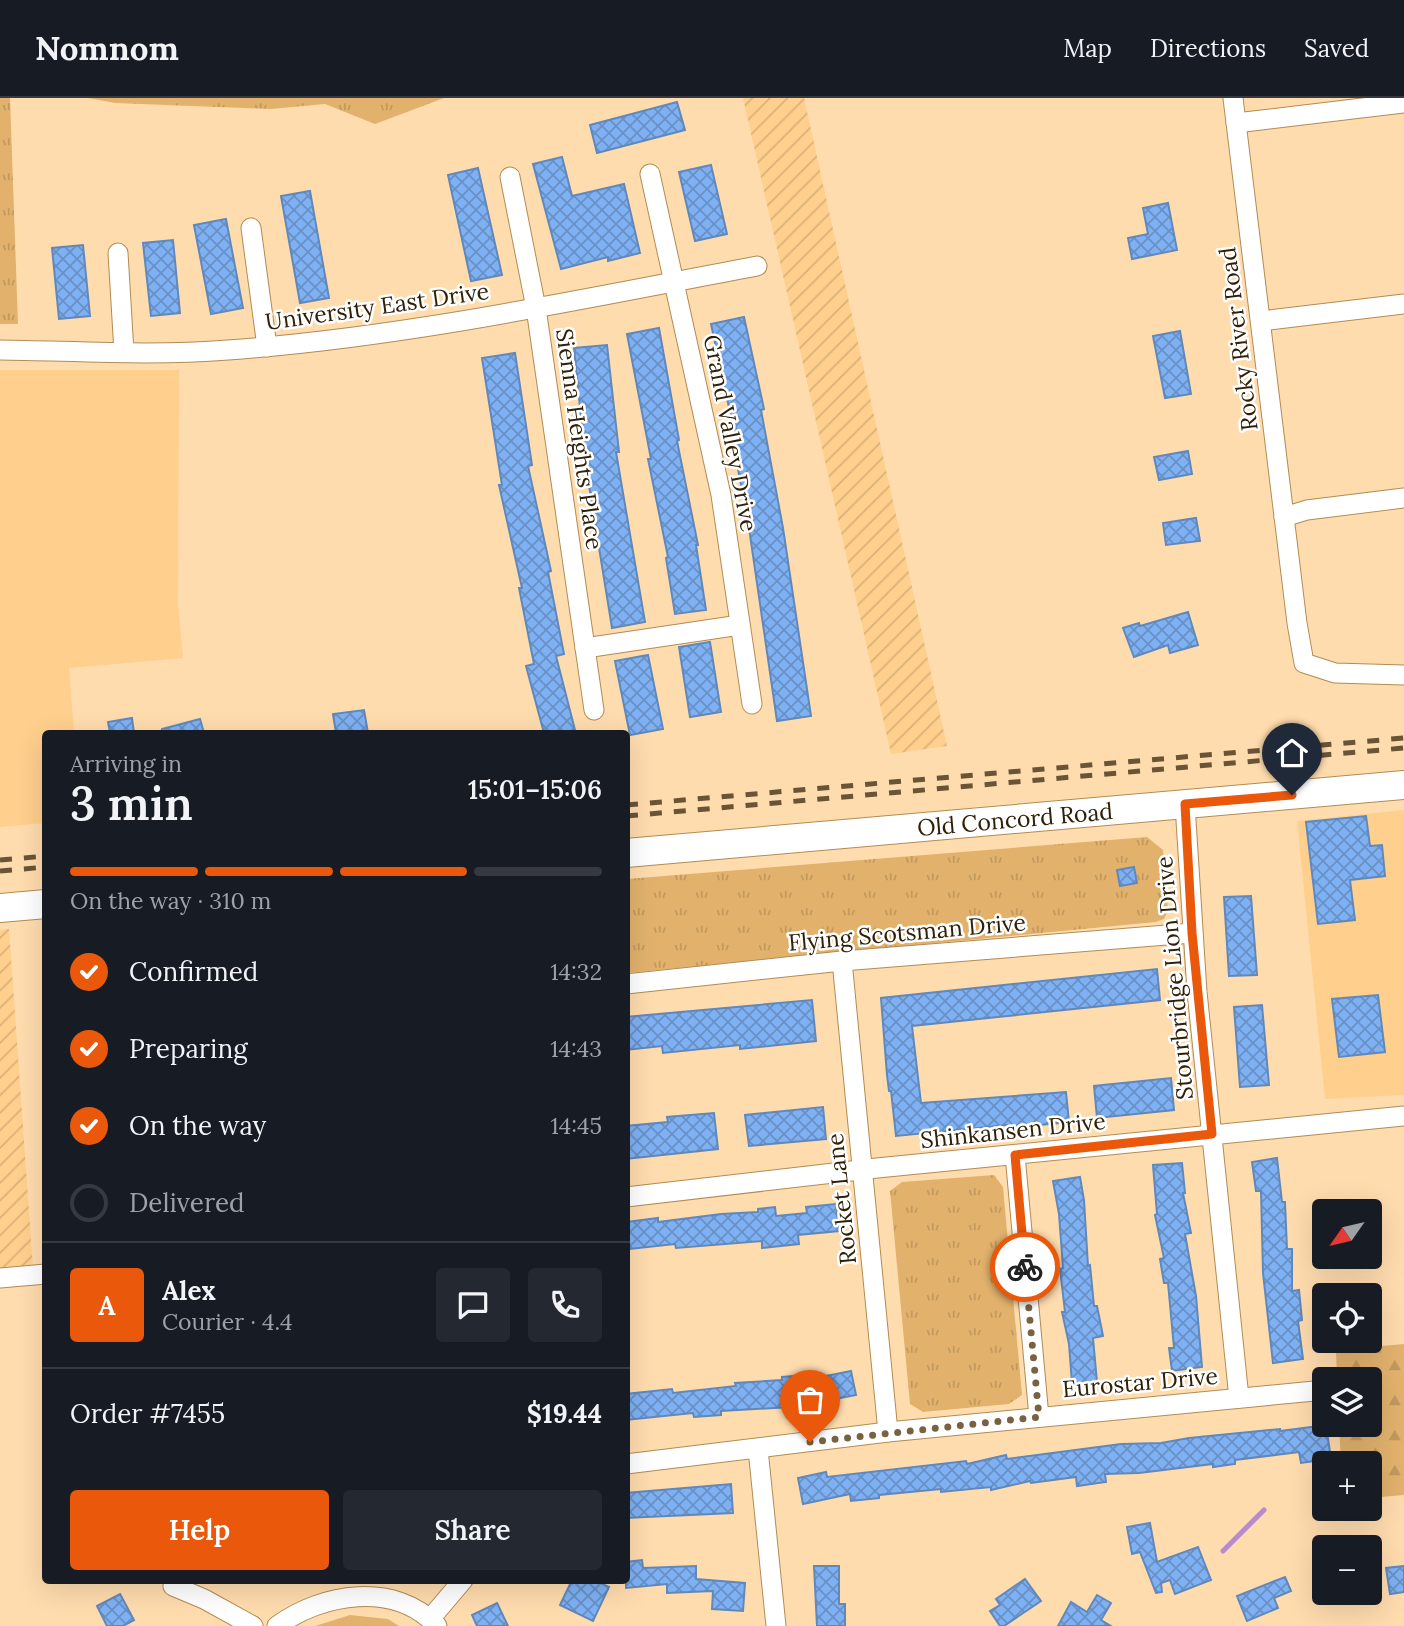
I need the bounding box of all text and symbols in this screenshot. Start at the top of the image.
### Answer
text: Nomnom [35,27,179,69]
text: Map [1063,33,1112,64]
text: Directions [1150,33,1266,64]
text: Saved [1304,33,1369,64]
street label: Rocky River Road [1212,245,1264,432]
street label: University East Drive [263,276,491,336]
street label: Sienna Heights Place [550,327,610,551]
street label: Grand Valley Drive [698,332,764,534]
pin [1262,723,1322,795]
icon: home [1273,734,1311,772]
text: Arriving in [70,749,182,778]
text: 15:01–15:06 [468,773,602,806]
text: 3 min [70,774,193,833]
street label: Old Concord Road [916,796,1114,842]
street label: Stourbridge Lion Drive [1149,855,1199,1101]
text: On the way · 310 m [70,886,271,915]
street label: Flying Scotsman Drive [787,907,1027,957]
icon: check [70,953,108,991]
text: Confirmed [129,955,258,988]
text: 14:32 [550,957,602,986]
icon: check [70,1030,108,1068]
text: Preparing [129,1032,248,1065]
text: 14:43 [550,1034,602,1063]
street label: Shinkansen Drive [919,1106,1107,1154]
icon: check [70,1107,108,1145]
text: On the way [129,1109,266,1142]
text: 14:45 [550,1111,602,1140]
street label: Rocket Lane [820,1132,862,1266]
text: Delivered [129,1186,245,1219]
north arrow [1312,1199,1382,1269]
map controls [1312,1199,1382,1605]
courier [990,1232,1060,1302]
icon: bike [1006,1248,1044,1286]
button: chat [436,1268,510,1342]
button: phone [528,1268,602,1342]
text: Alex [162,1274,216,1307]
button: locate [1312,1283,1382,1353]
text: A [98,1289,116,1322]
text: Courier · 4.4 [162,1307,293,1336]
street label: Eurostar Drive [1061,1361,1219,1403]
button: layers [1312,1367,1382,1437]
pin [780,1370,840,1442]
icon: bag [791,1381,829,1419]
text: Order #7455 [70,1397,225,1430]
text: $19.44 [527,1397,602,1430]
button: + [1312,1451,1382,1521]
button: Help [70,1490,329,1570]
button: Share [343,1490,602,1570]
button: − [1312,1535,1382,1605]

